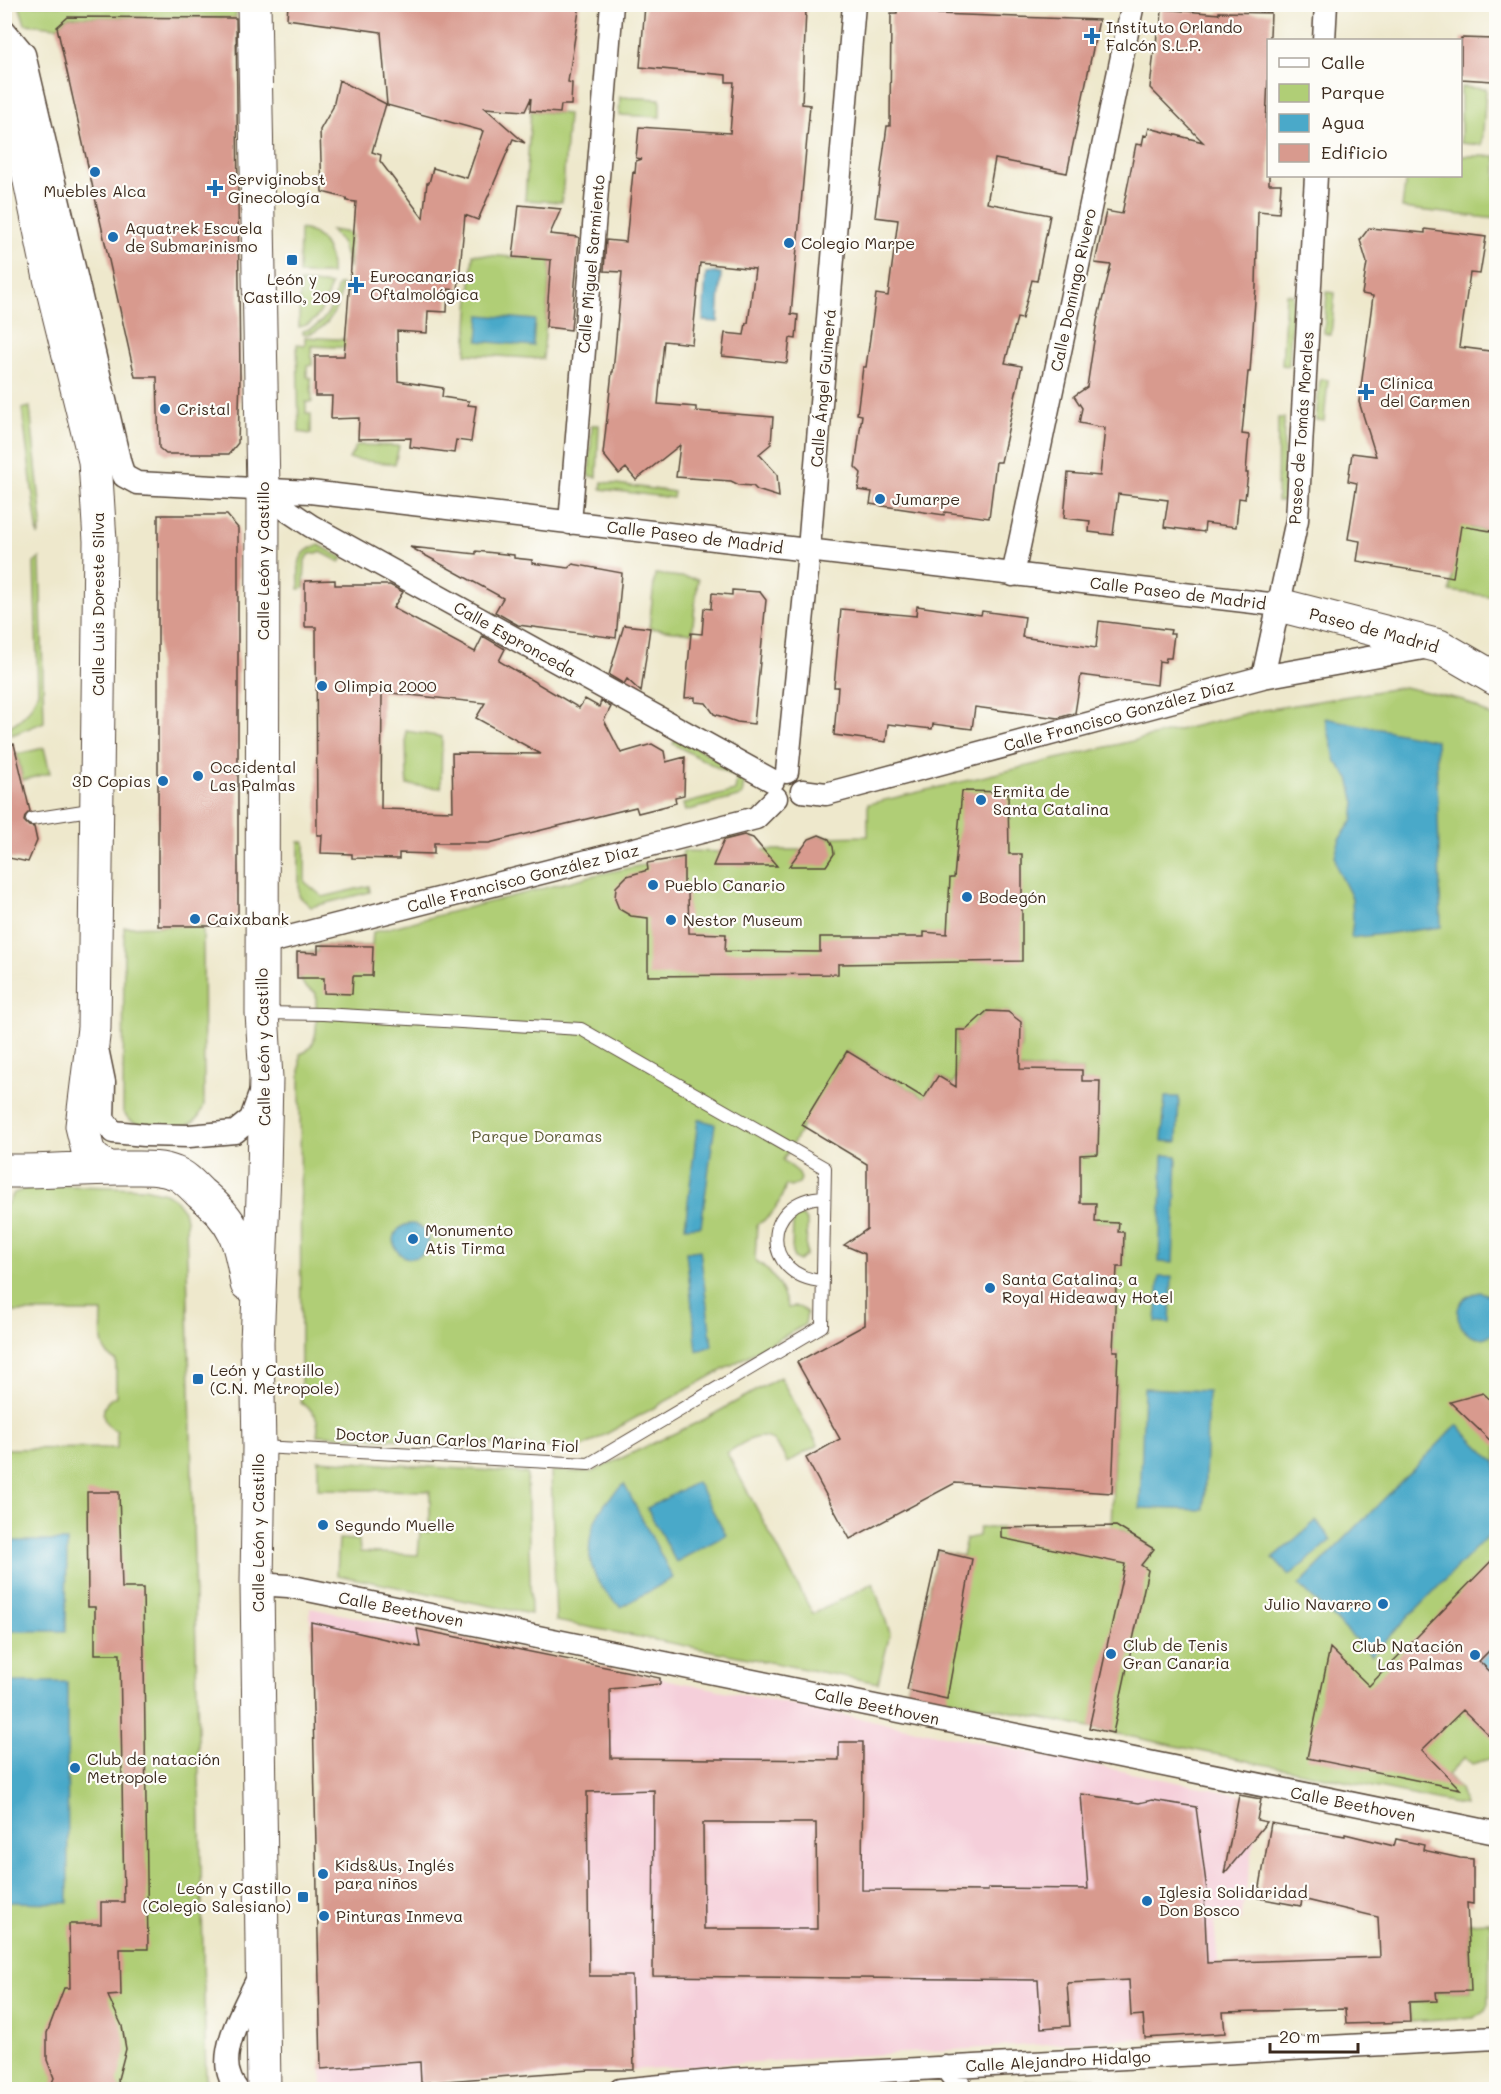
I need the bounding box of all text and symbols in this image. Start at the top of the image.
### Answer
place label: Instituto Orlando Falcón S.L.P. [1106,16,1242,55]
marker: Instituto Orlando Falcón S.L.P. [1083,27,1101,45]
legend [1267,39,1462,177]
text: Calle [1321,50,1365,74]
text: Parque [1321,80,1385,104]
text: Agua [1321,110,1365,134]
text: Edificio [1321,140,1388,164]
marker: Muebles Alca [88,165,102,179]
place label: Serviginobst Ginecología [228,168,326,207]
street label: Calle Miguel Sarmiento [572,174,609,354]
marker: Serviginobst Ginecología [206,179,224,197]
place label: Muebles Alca [44,180,146,201]
street label: Calle Domingo Rivero [1045,206,1100,373]
place label: Aquatrek Escuela de Submarinismo [125,217,263,256]
marker: Aquatrek Escuela de Submarinismo [106,230,120,244]
place label: Colegio Marpe [801,232,915,253]
marker: Colegio Marpe [782,236,796,250]
marker: León y Castillo, 209 [285,253,299,267]
place label: Eurocanarias Oftalmológica [370,265,479,304]
place label: León y Castillo, 209 [244,268,340,307]
marker: Eurocanarias Oftalmológica [347,276,365,294]
street label: Calle Ángel Guimerá [805,308,840,468]
street label: Paseo de Tomás Morales [1283,331,1318,525]
place label: Clínica del Carmen [1380,372,1470,411]
marker: Clínica del Carmen [1357,383,1375,401]
place label: Cristal [177,398,230,419]
marker: Cristal [158,402,172,416]
street label: Calle León y Castillo [252,482,273,640]
place label: Jumarpe [892,488,960,509]
marker: Jumarpe [873,492,887,506]
street label: Calle Luis Doreste Silva [87,512,108,696]
street label: Calle Paseo de Madrid [606,515,784,558]
street label: Calle Paseo de Madrid [1089,571,1267,614]
street label: Calle Espronceda [450,596,580,681]
street label: Paseo de Madrid [1307,602,1441,657]
street label: Calle Francisco González Díaz [1001,674,1237,755]
place label: Olimpia 2000 [334,675,437,696]
marker: Olimpia 2000 [315,679,329,693]
place label: Occidental Las Palmas [210,756,296,795]
marker: Occidental Las Palmas [191,769,205,783]
place label: 3D Copias [72,770,151,791]
marker: 3D Copias [156,774,170,788]
place label: Ermita de Santa Catalina [993,780,1109,819]
marker: Ermita de Santa Catalina [974,793,988,807]
street label: Calle Francisco González Díaz [405,838,641,917]
place label: Pueblo Canario [665,874,785,895]
marker: Pueblo Canario [646,878,660,892]
place label: Bodegón [979,886,1046,907]
marker: Bodegón [960,890,974,904]
place label: Caixabank [207,908,289,929]
place label: Nestor Museum [683,909,803,930]
marker: Caixabank [188,912,202,926]
marker: Nestor Museum [664,913,678,927]
street label: Calle León y Castillo [251,968,274,1126]
park label: Parque Doramas [472,1125,602,1146]
place label: Monumento Atis Tirma [425,1219,513,1258]
marker: Monumento Atis Tirma [406,1232,420,1246]
place label: Santa Catalina, a Royal Hideaway Hotel [1002,1268,1173,1307]
marker: Santa Catalina, a Royal Hideaway Hotel [983,1281,997,1295]
place label: León y Castillo (C.N. Metropole) [210,1359,339,1398]
marker: León y Castillo (C.N. Metropole) [191,1372,205,1386]
street label: Doctor Juan Carlos Marina Fiol [335,1423,579,1456]
street label: Calle León y Castillo [247,1454,268,1612]
place label: Segundo Muelle [335,1514,455,1535]
marker: Segundo Muelle [316,1518,330,1532]
street label: Calle Beethoven [337,1586,465,1631]
place label: Julio Navarro [1264,1593,1371,1614]
marker: Julio Navarro [1376,1597,1390,1611]
place label: Club de Tenis Gran Canaria [1123,1634,1230,1673]
place label: Club Natación Las Palmas [1352,1635,1463,1674]
marker: Club de Tenis Gran Canaria [1104,1647,1118,1661]
marker: Club Natación Las Palmas [1468,1648,1482,1662]
street label: Calle Beethoven [813,1682,941,1729]
place label: Club de natación Metropole [87,1748,220,1787]
marker: Club de natación Metropole [68,1761,82,1775]
street label: Calle Beethoven [1289,1781,1417,1826]
place label: Kids&Us, Inglés para niños [335,1854,455,1893]
marker: Kids&Us, Inglés para niños [316,1867,330,1881]
place label: León y Castillo (Colegio Salesiano) [143,1877,291,1916]
place label: Iglesia Solidaridad Don Bosco [1159,1881,1308,1920]
marker: León y Castillo (Colegio Salesiano) [296,1890,310,1904]
marker: Iglesia Solidaridad Don Bosco [1140,1894,1154,1908]
place label: Pinturas Inmeva [336,1905,463,1926]
marker: Pinturas Inmeva [317,1909,331,1923]
scale bar [1270,2016,1358,2054]
text: 20 m [1279,2024,1320,2048]
street label: Calle Alejandro Hidalgo [965,2045,1151,2076]

